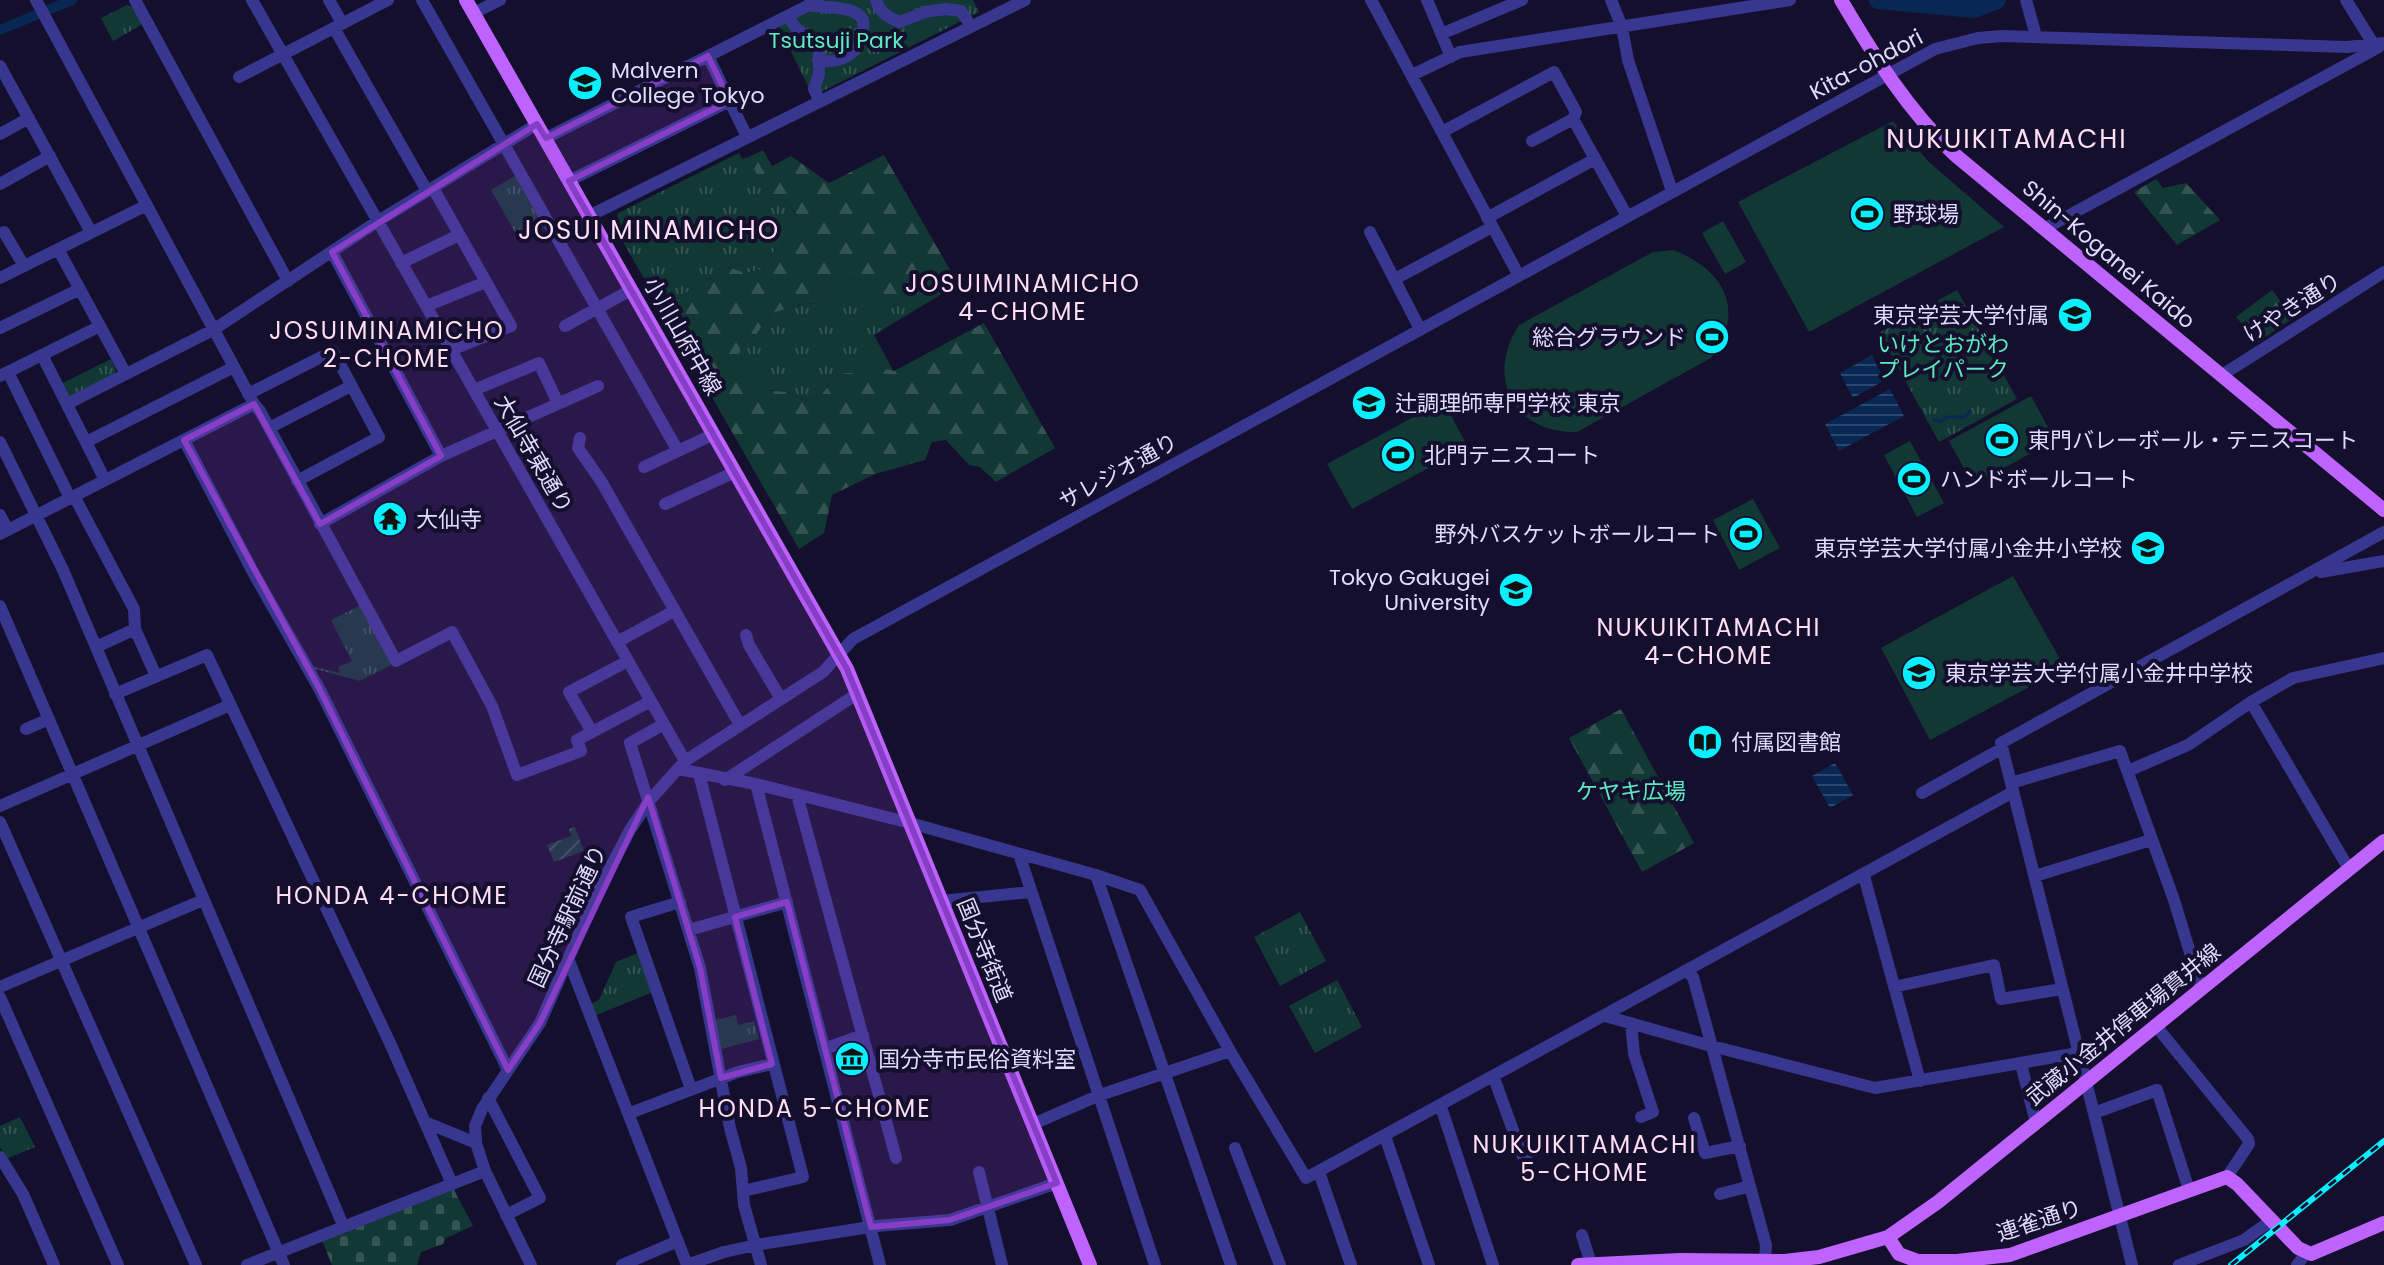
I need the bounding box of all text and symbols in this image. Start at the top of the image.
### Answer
street label: Kita-ohdori [1804,22,1928,107]
park label: Tsutsuji Park [769,25,904,56]
place label: Malvern College Tokyo [611,55,765,111]
school or university icon: Malvern College Tokyo [566,64,604,102]
district label: NUKUIKITAMACHI [1886,121,2128,157]
street label: Shin-Koganei Kaido [2016,173,2202,336]
sports icon: 野球場 [1848,195,1886,233]
place label: 野球場 [1893,199,1959,230]
district label: JOSUI MINAMICHO [518,212,780,248]
street label: けやき通り [2237,265,2347,350]
district label: JOSUIMINAMICHO 4-CHOME [905,267,1141,328]
street label: 小川山府中線 [636,271,729,401]
school or university icon: 東京学芸大学付属 [2056,296,2094,334]
place label: 東京学芸大学付属 [1873,300,2049,331]
district label: JOSUIMINAMICHO 2-CHOME [269,314,505,375]
sports icon: 総合グラウンド [1693,318,1731,356]
place label: 総合グラウンド [1532,322,1686,353]
park label: いけとおがわ プレイパーク [1877,329,2009,385]
school or university icon: 辻調理師専門学校 東京 [1350,384,1388,422]
place label: 辻調理師専門学校 東京 [1395,388,1621,419]
street label: 大仙寺東通り [487,389,580,519]
sports icon: 東門バレーボール・テニスコート [1983,421,2021,459]
place label: 東門バレーボール・テニスコート [2028,425,2358,456]
street label: サレジオ通り [1053,426,1183,517]
sports icon: 北門テニスコート [1379,436,1417,474]
place label: 北門テニスコート [1424,440,1600,471]
sports icon: ハンドボールコート [1895,460,1933,498]
place label: ハンドボールコート [1940,464,2138,495]
temple icon: 大仙寺 [371,500,409,538]
place label: 大仙寺 [416,504,482,535]
sports icon: 野外バスケットボールコート [1727,515,1765,553]
place label: 野外バスケットボールコート [1434,519,1720,550]
school or university icon: 東京学芸大学付属小金井小学校 [2129,529,2167,567]
place label: 東京学芸大学付属小金井小学校 [1814,533,2122,564]
place label: Tokyo Gakugei University [1329,562,1491,618]
school or university icon: Tokyo Gakugei University [1497,571,1535,609]
district label: NUKUIKITAMACHI 4-CHOME [1597,611,1821,672]
school or university icon: 東京学芸大学付属小金井中学校 [1900,654,1938,692]
place label: 東京学芸大学付属小金井中学校 [1945,658,2253,689]
library icon: 付属図書館 [1686,723,1724,761]
place label: 付属図書館 [1731,727,1841,758]
park label: ケヤキ広場 [1576,776,1686,807]
street label: 国分寺駅前通り [521,840,614,993]
district label: HONDA 4-CHOME [275,879,509,912]
street label: 国分寺街道 [950,893,1020,1007]
street label: 武蔵小金井停車場貫井線 [2020,936,2227,1113]
museum icon: 国分寺市民俗資料室 [833,1040,871,1078]
place label: 国分寺市民俗資料室 [878,1044,1076,1075]
district label: HONDA 5-CHOME [698,1092,932,1125]
district label: NUKUIKITAMACHI 5-CHOME [1473,1128,1697,1189]
street label: 連雀通り [1993,1192,2086,1249]

